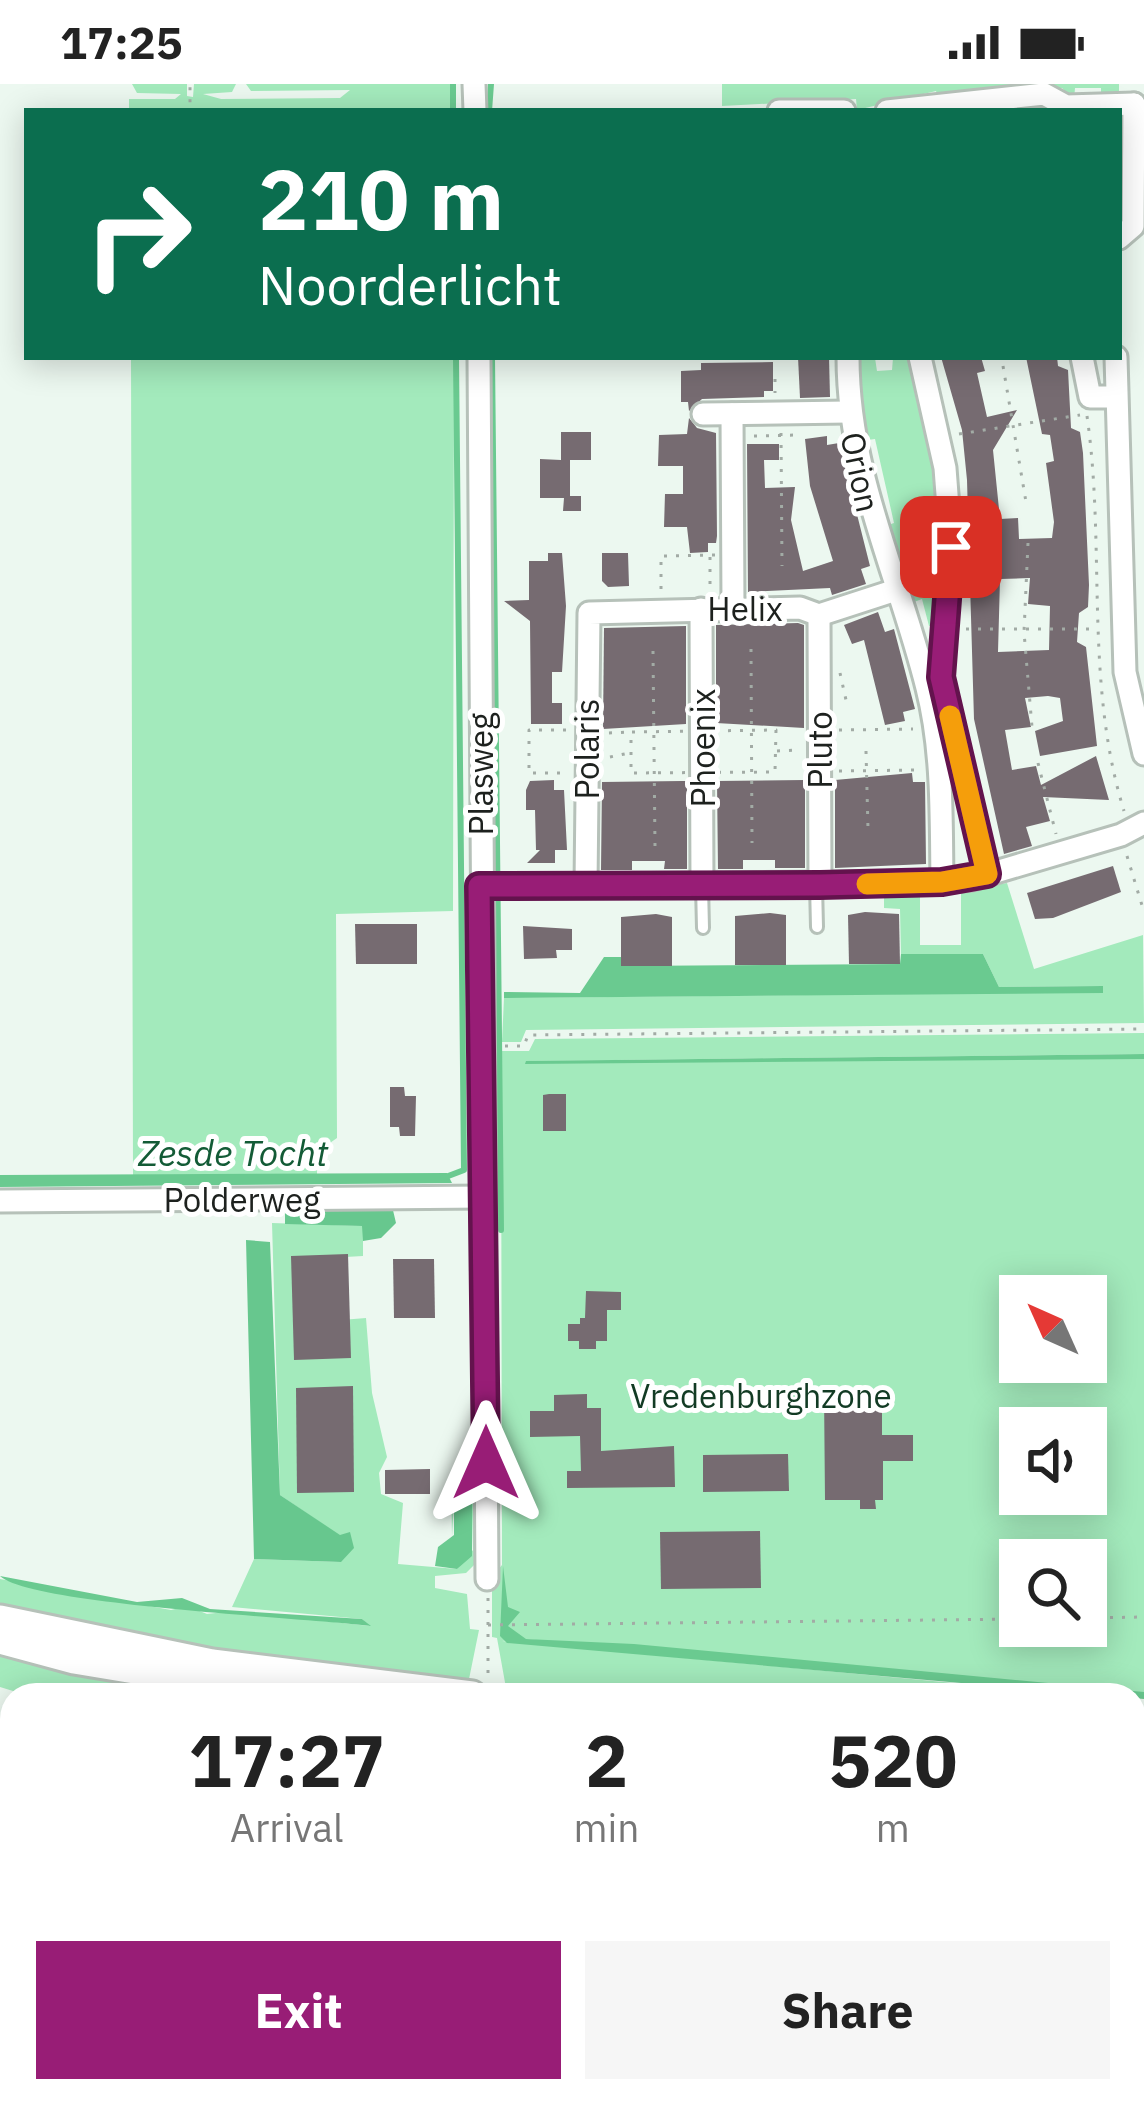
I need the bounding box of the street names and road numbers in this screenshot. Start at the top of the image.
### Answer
street label: Orion [832,428,890,516]
street label: Helix [707,587,783,630]
street label: Phoenix [681,688,724,808]
street label: Polaris [565,699,608,799]
street label: Pluto [798,711,841,789]
street label: Plasweg [459,712,502,836]
street label: Polderweg [163,1178,321,1221]

